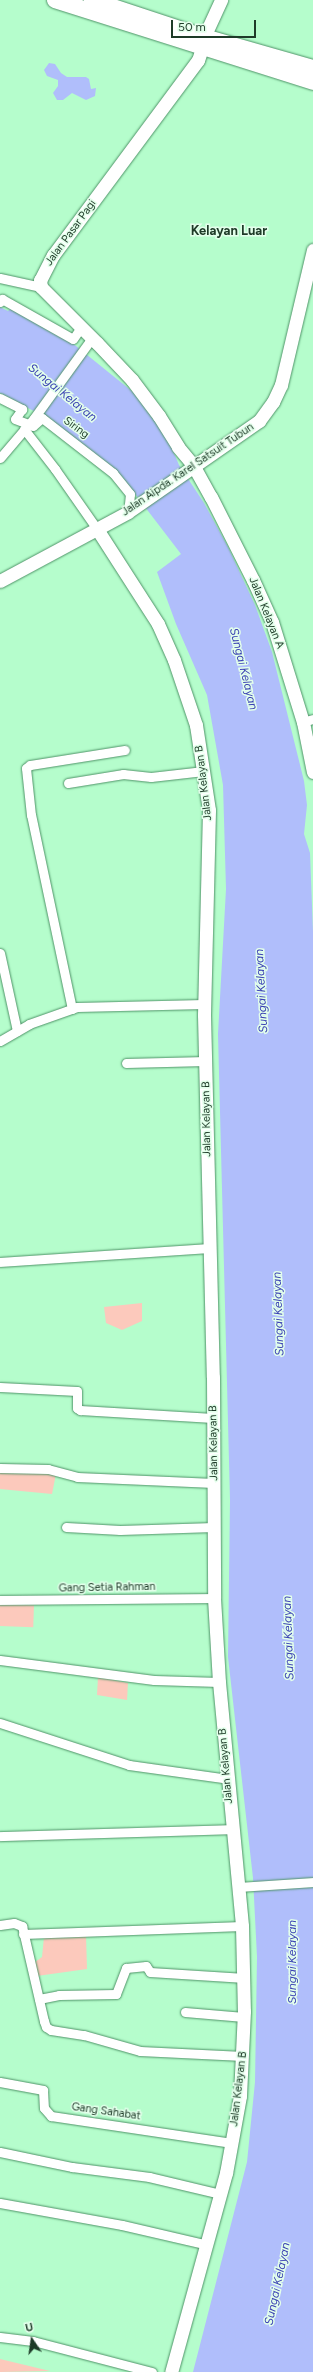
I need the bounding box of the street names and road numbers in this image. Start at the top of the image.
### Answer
street label: Jalan Pasar Pagi [43,198,99,268]
street label: Siring [61,414,91,442]
street label: Jalan Aipda. Karel Satsuit Tubun [119,421,257,519]
street label: Jalan Kelayan A [246,575,286,651]
street label: Jalan Kelayan B [193,745,215,821]
street label: Jalan Kelayan B [200,1081,214,1157]
street label: Jalan Kelayan B [207,1405,221,1481]
street label: Gang Setia Rahman [58,1581,156,1595]
street label: Jalan Kelayan B [216,1728,236,1804]
street label: Jalan Kelayan B [228,2051,250,2127]
street label: Gang Sahabat [71,2101,141,2123]

